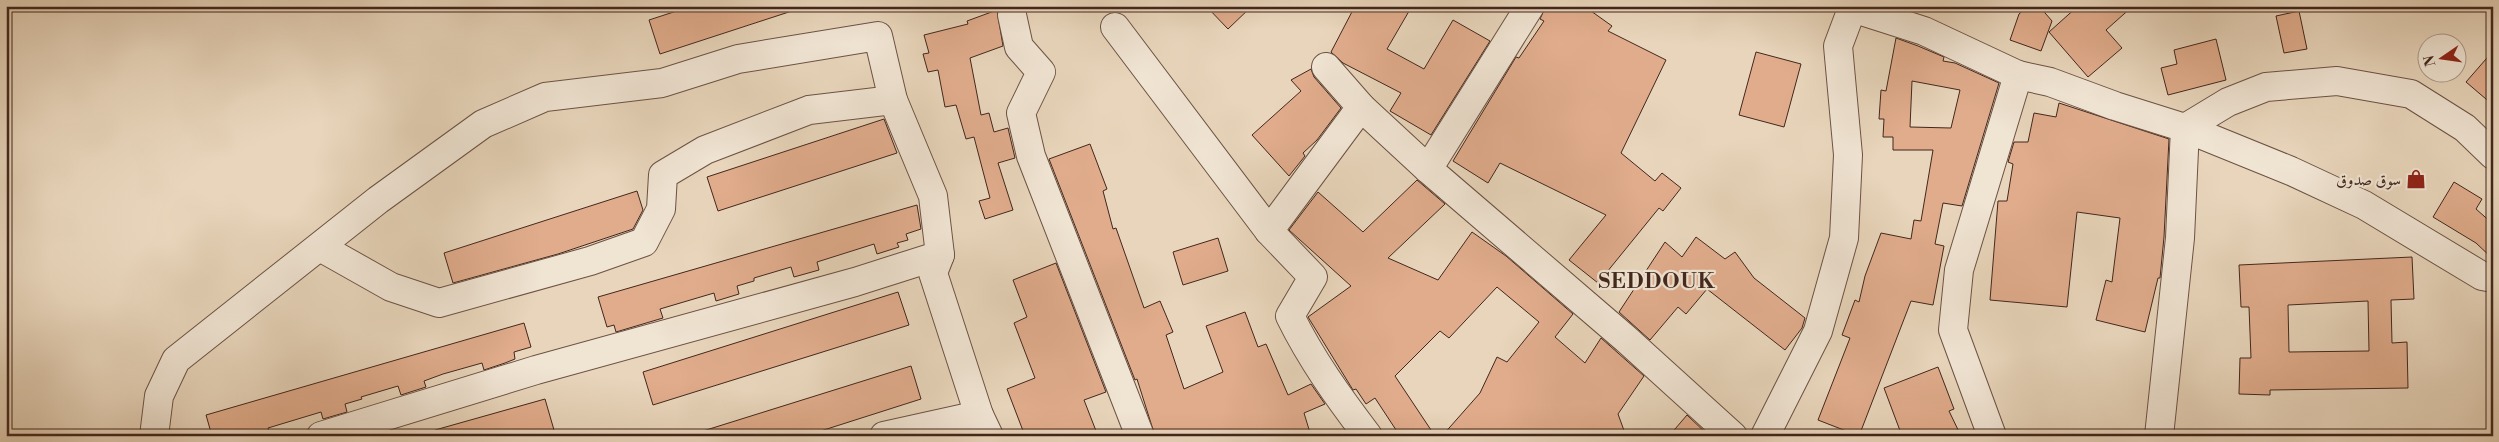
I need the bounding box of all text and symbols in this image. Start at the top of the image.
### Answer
north arrow [2416,32,2466,82]
text: N [2420,53,2440,68]
shop icon: سوق صدوق [2405,168,2427,190]
place label: سوق صدوق [2336,170,2401,190]
district label: SEDDOUK [1598,269,1716,295]

